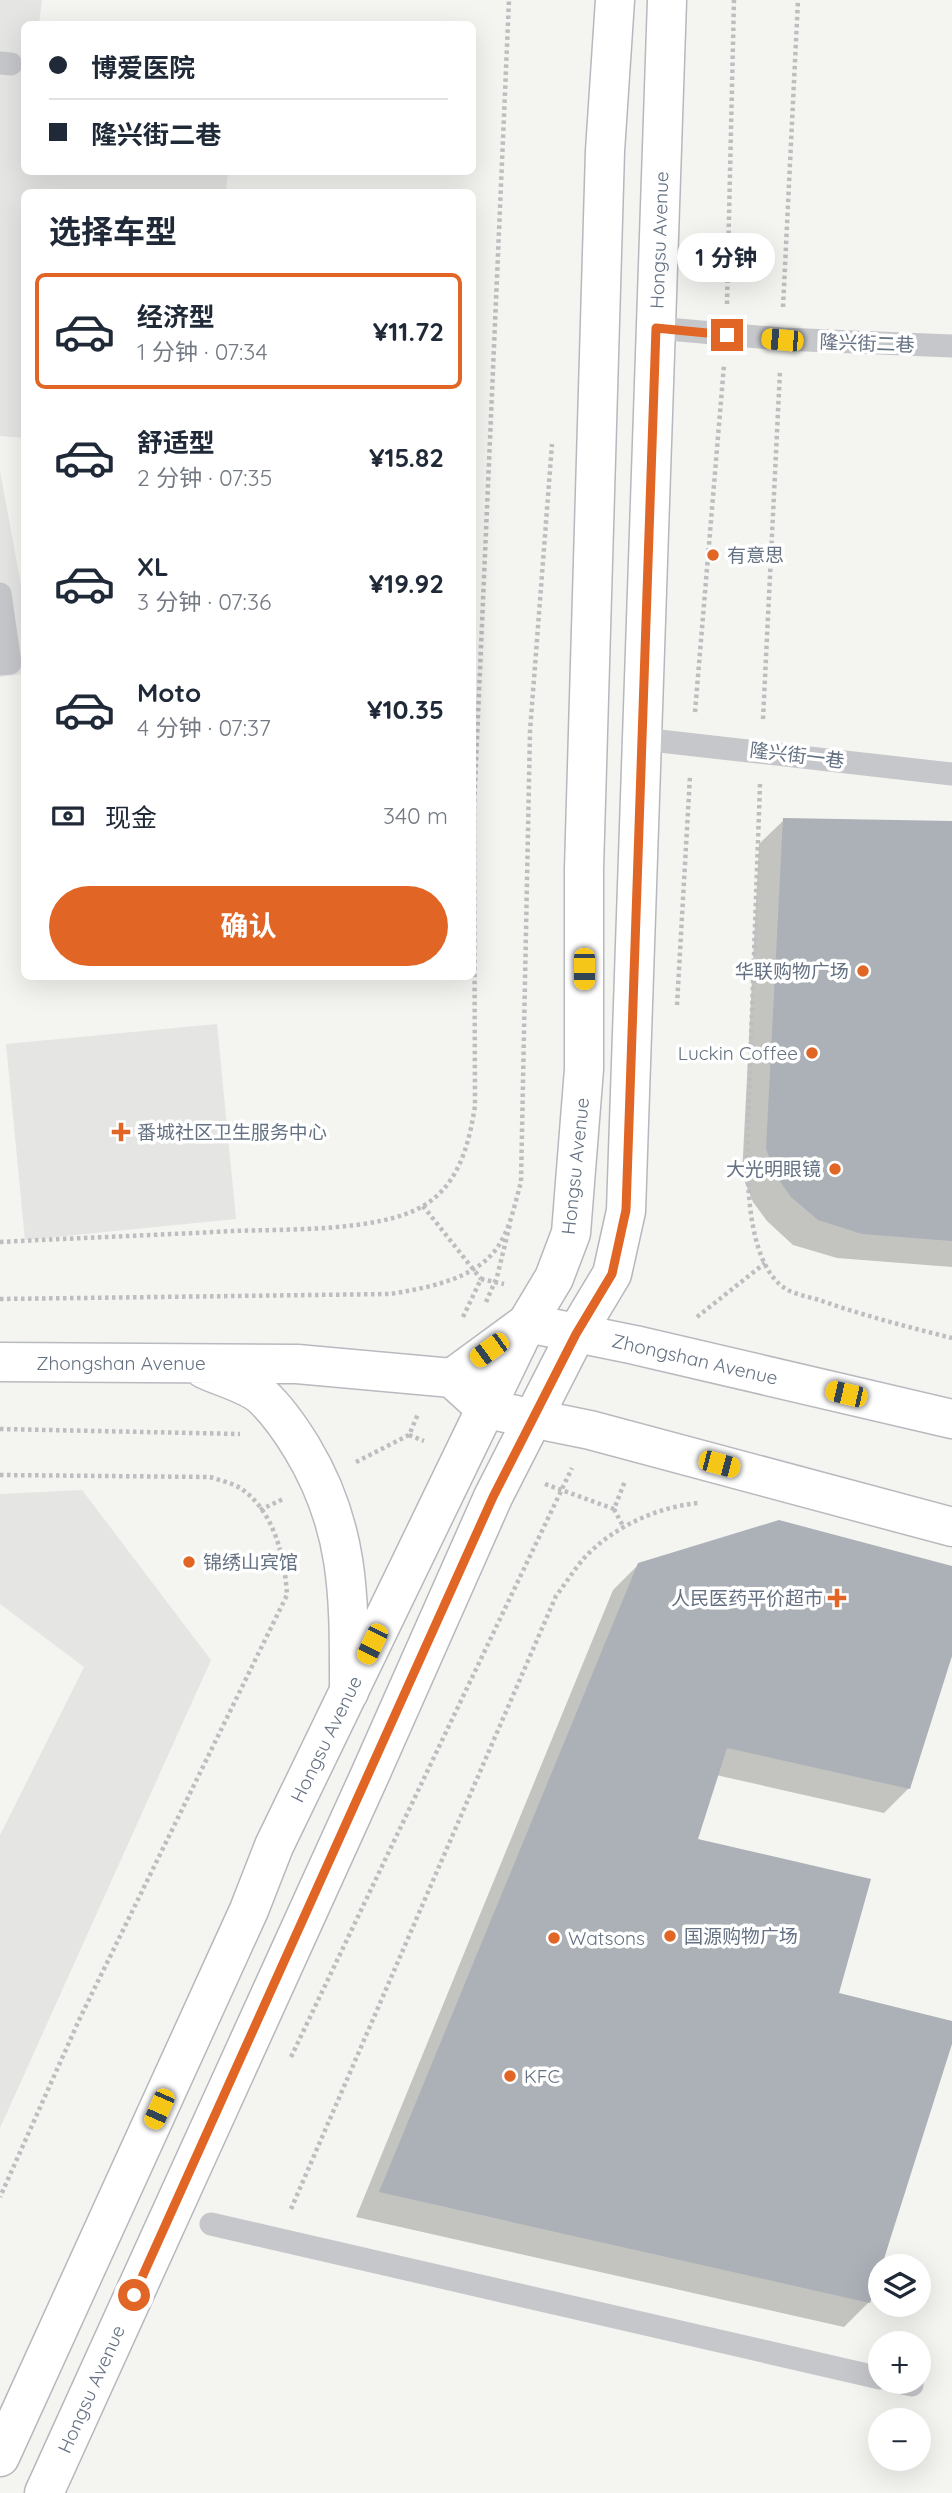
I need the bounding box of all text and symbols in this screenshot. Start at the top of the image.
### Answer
text: 博爱医院 [91,51,195,84]
text: 隆兴街二巷 [91,118,221,151]
street label: Hongsu Avenue [645,171,673,309]
text: 选择车型 [49,211,177,251]
callout: 1 分钟 [678,233,776,282]
text: 1 分钟 [695,243,757,272]
icon: car [53,300,116,363]
text: 经济型 [137,300,215,333]
text: ¥11.72 [373,315,444,348]
route end [711,319,743,351]
car [761,328,804,352]
street label: 隆兴街二巷 [819,329,915,357]
text: 1 分钟 · 07:34 [137,337,268,366]
icon: car [53,426,116,489]
text: 舒适型 [137,426,215,459]
text: ¥15.82 [369,441,444,474]
text: 2 分钟 · 07:35 [137,463,272,492]
place label: 有意思 [727,543,784,567]
marker: 有意思 [705,547,721,563]
text: XL [137,550,169,583]
icon: car [53,552,116,615]
text: ¥19.92 [369,567,444,600]
text: 3 分钟 · 07:36 [137,587,271,616]
text: Moto [137,676,201,709]
icon: car [53,678,116,741]
text: ¥10.35 [367,693,444,726]
text: 4 分钟 · 07:37 [137,713,271,742]
street label: 隆兴街一巷 [748,737,846,773]
icon: cash [49,797,87,835]
text: 现金 [105,801,157,834]
text: 340 m [383,801,448,830]
button: 确认 [49,886,448,966]
car [574,948,595,990]
place label: 华联购物广场 [735,959,849,983]
marker: 华联购物广场 [855,963,871,979]
place label: Luckin Coffee [678,1041,798,1065]
marker: Luckin Coffee [804,1045,820,1061]
street label: Hongsu Avenue [556,1096,594,1236]
place label: 番城社区卫生服务中心 [137,1120,327,1144]
marker: 番城社区卫生服务中心 [111,1122,131,1142]
place label: 大光明眼镜 [726,1157,821,1181]
marker: 大光明眼镜 [827,1161,843,1177]
street label: Zhongshan Avenue [610,1328,780,1390]
car [466,1329,513,1371]
street label: Zhongshan Avenue [36,1351,206,1375]
car [824,1379,869,1409]
car [696,1448,743,1480]
place label: 锦绣山宾馆 [203,1550,298,1574]
marker: 锦绣山宾馆 [181,1554,197,1570]
place label: 人民医药平价超市 [671,1586,823,1610]
marker: 人民医药平价超市 [829,1590,845,1606]
car [354,1621,391,1667]
street label: Hongsu Avenue [285,1672,367,1806]
place label: 国源购物广场 [684,1924,798,1948]
place label: Watsons [568,1926,645,1950]
marker: 国源购物广场 [662,1928,678,1944]
marker: Watsons [546,1930,562,1946]
place label: KFC [524,2064,560,2088]
marker: KFC [502,2068,518,2084]
car [141,2086,178,2132]
map controls [868,2254,931,2471]
button: layers [868,2254,931,2317]
route start [118,2279,150,2311]
street label: Hongsu Avenue [52,2321,130,2457]
button: + [868,2331,931,2394]
button: − [868,2408,931,2471]

